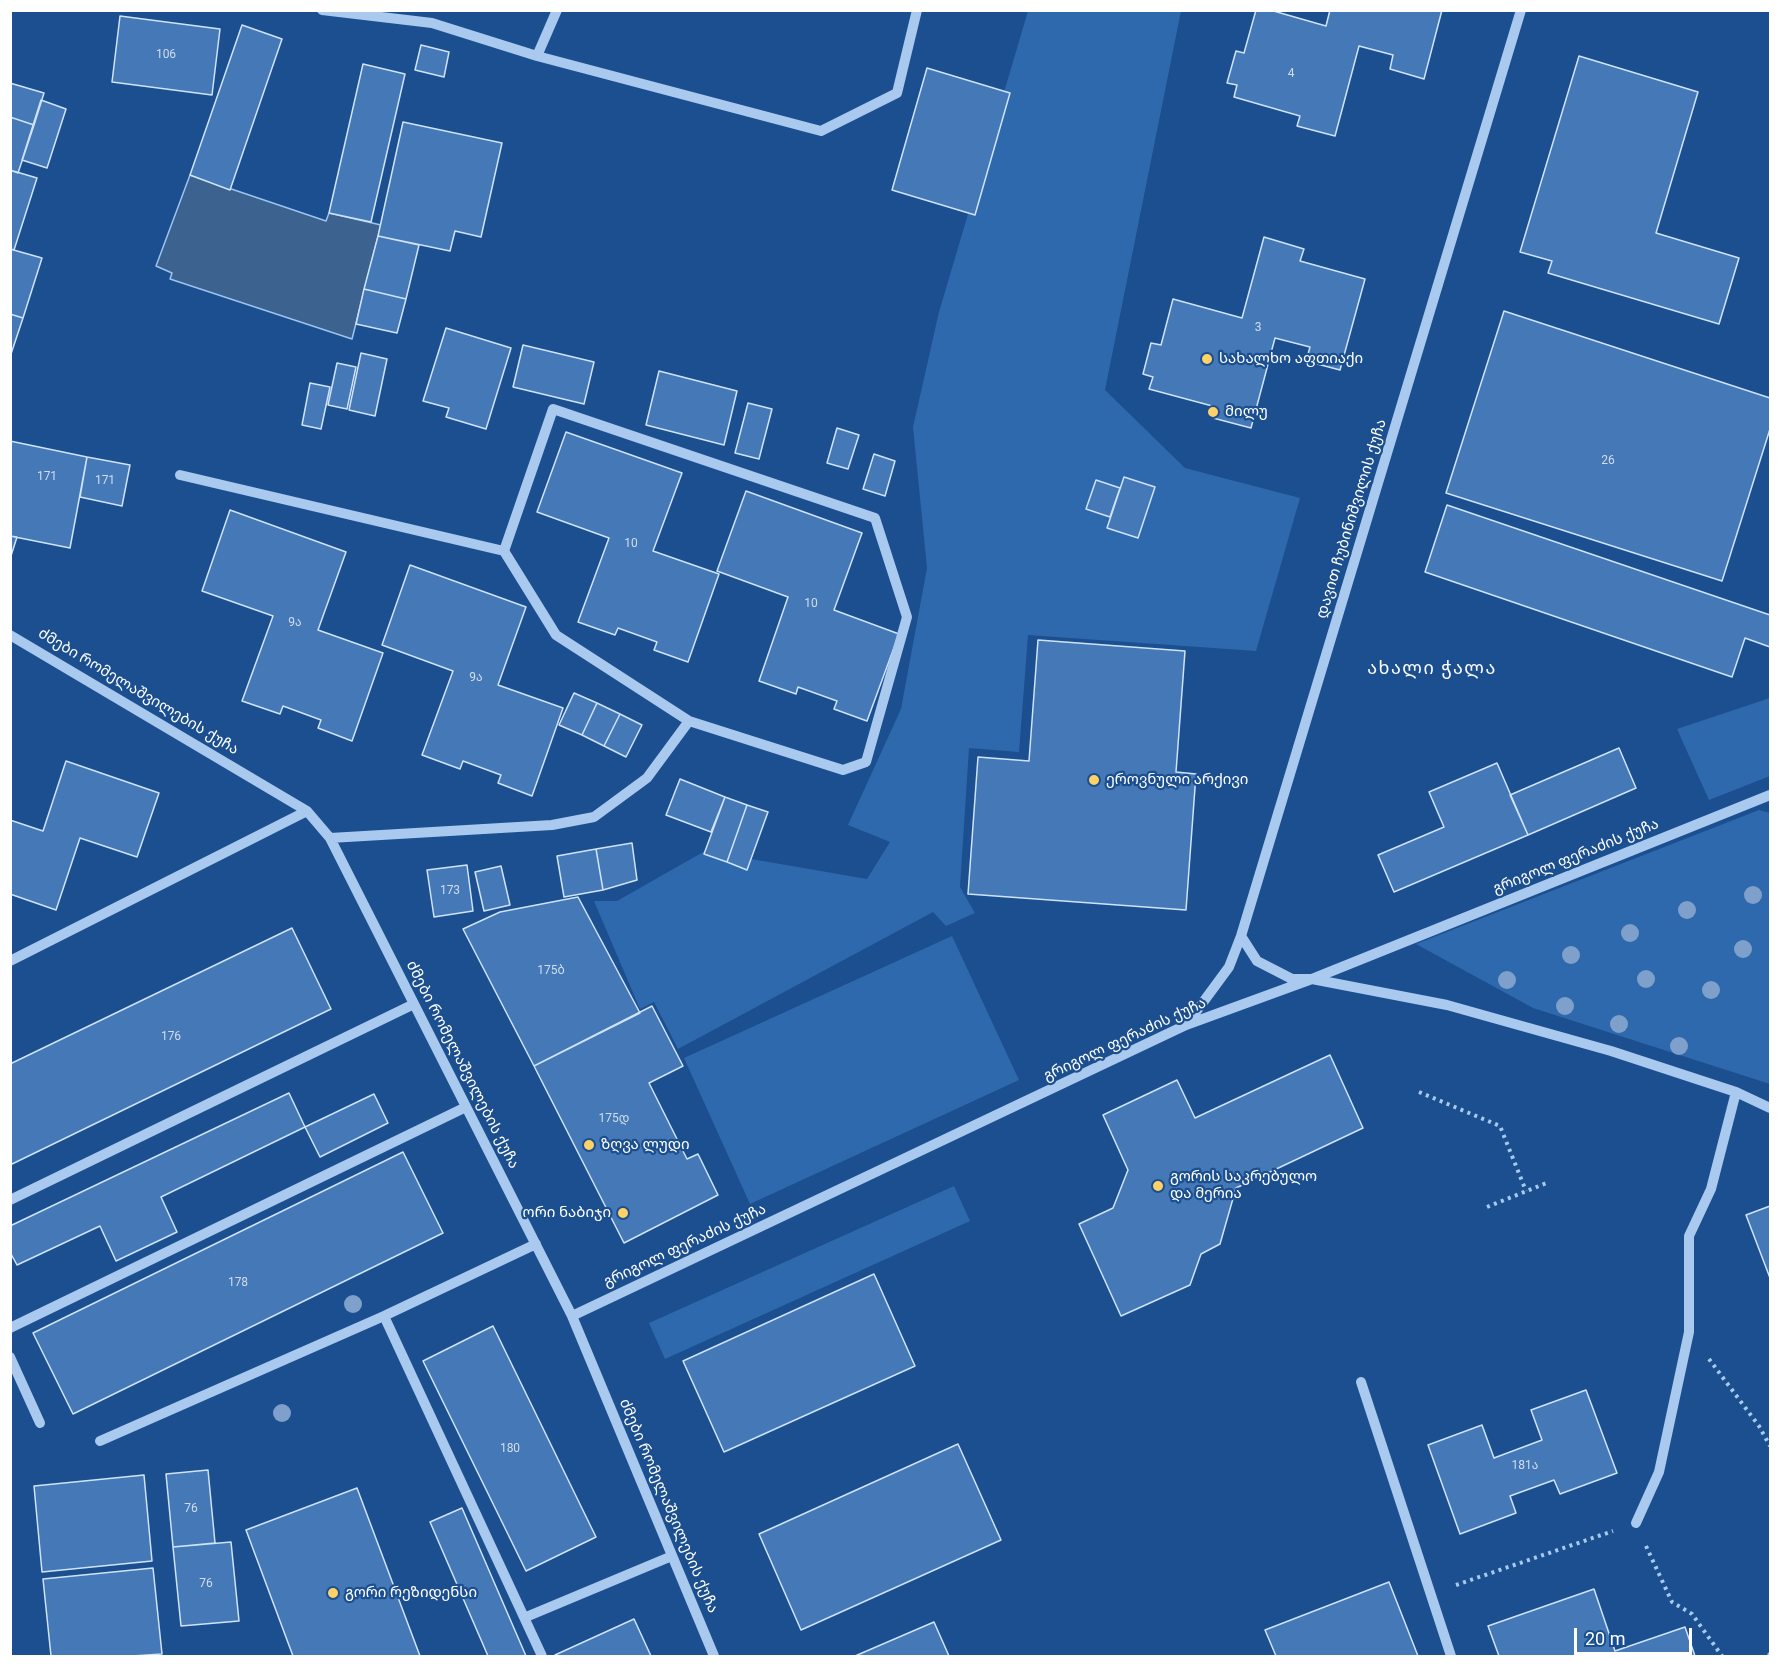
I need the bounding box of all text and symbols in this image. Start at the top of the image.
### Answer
house number: 106 [156,48,176,62]
house number: 4 [1288,67,1294,81]
house number: 3 [1255,321,1261,335]
place label: სახალხო აფთიაქი [1219,350,1363,368]
marker: სახალხო აფთიაქი [1200,352,1214,366]
place label: მილუ [1225,403,1268,421]
marker: მილუ [1206,405,1220,419]
street label: დავით ჩუბინიშვილის ქუჩა [1313,417,1391,621]
house number: 26 [1601,454,1615,468]
house number: 171 [37,470,57,484]
house number: 171 [95,474,115,488]
house number: 10 [624,537,638,551]
house number: 10 [804,597,818,611]
house number: 9ა [288,616,302,630]
street label: ძმები რომელაშვილების ქუჩა [34,625,242,759]
district label: ახალი ჭალა [1367,658,1497,680]
house number: 9ა [469,671,483,685]
place label: ეროვნული არქივი [1106,771,1248,789]
marker: ეროვნული არქივი [1087,773,1101,787]
street label: გრიგოლ ფერაძის ქუჩა [1490,815,1662,899]
house number: 173 [440,884,460,898]
street label: ძმები რომელაშვილების ქუჩა [402,958,522,1172]
house number: 175ბ [537,964,565,978]
street label: გრიგოლ ფერაძის ქუჩა [1041,994,1209,1086]
house number: 176 [161,1030,181,1044]
house number: 175დ [599,1112,629,1126]
place label: ზღვა ლუდი [601,1136,690,1154]
marker: ზღვა ლუდი [582,1138,596,1152]
place label: გორის საკრებულო და მერია [1170,1168,1317,1203]
marker: გორის საკრებულო და მერია [1151,1179,1165,1193]
street label: გრიგოლ ფერაძის ქუჩა [601,1200,769,1292]
place label: ორი ნაბიჯი [523,1204,611,1222]
marker: ორი ნაბიჯი [616,1206,630,1220]
house number: 178 [228,1276,248,1290]
street label: ძმები რომელაშვილების ქუჩა [615,1396,721,1616]
house number: 180 [500,1442,520,1456]
house number: 181ა [1512,1459,1538,1473]
house number: 76 [184,1502,198,1516]
house number: 76 [199,1577,213,1591]
place label: გორი რეზიდენსი [345,1584,477,1602]
marker: გორი რეზიდენსი [326,1586,340,1600]
scale bar [1577,1616,1696,1654]
text: 20 m [1585,1628,1625,1649]

